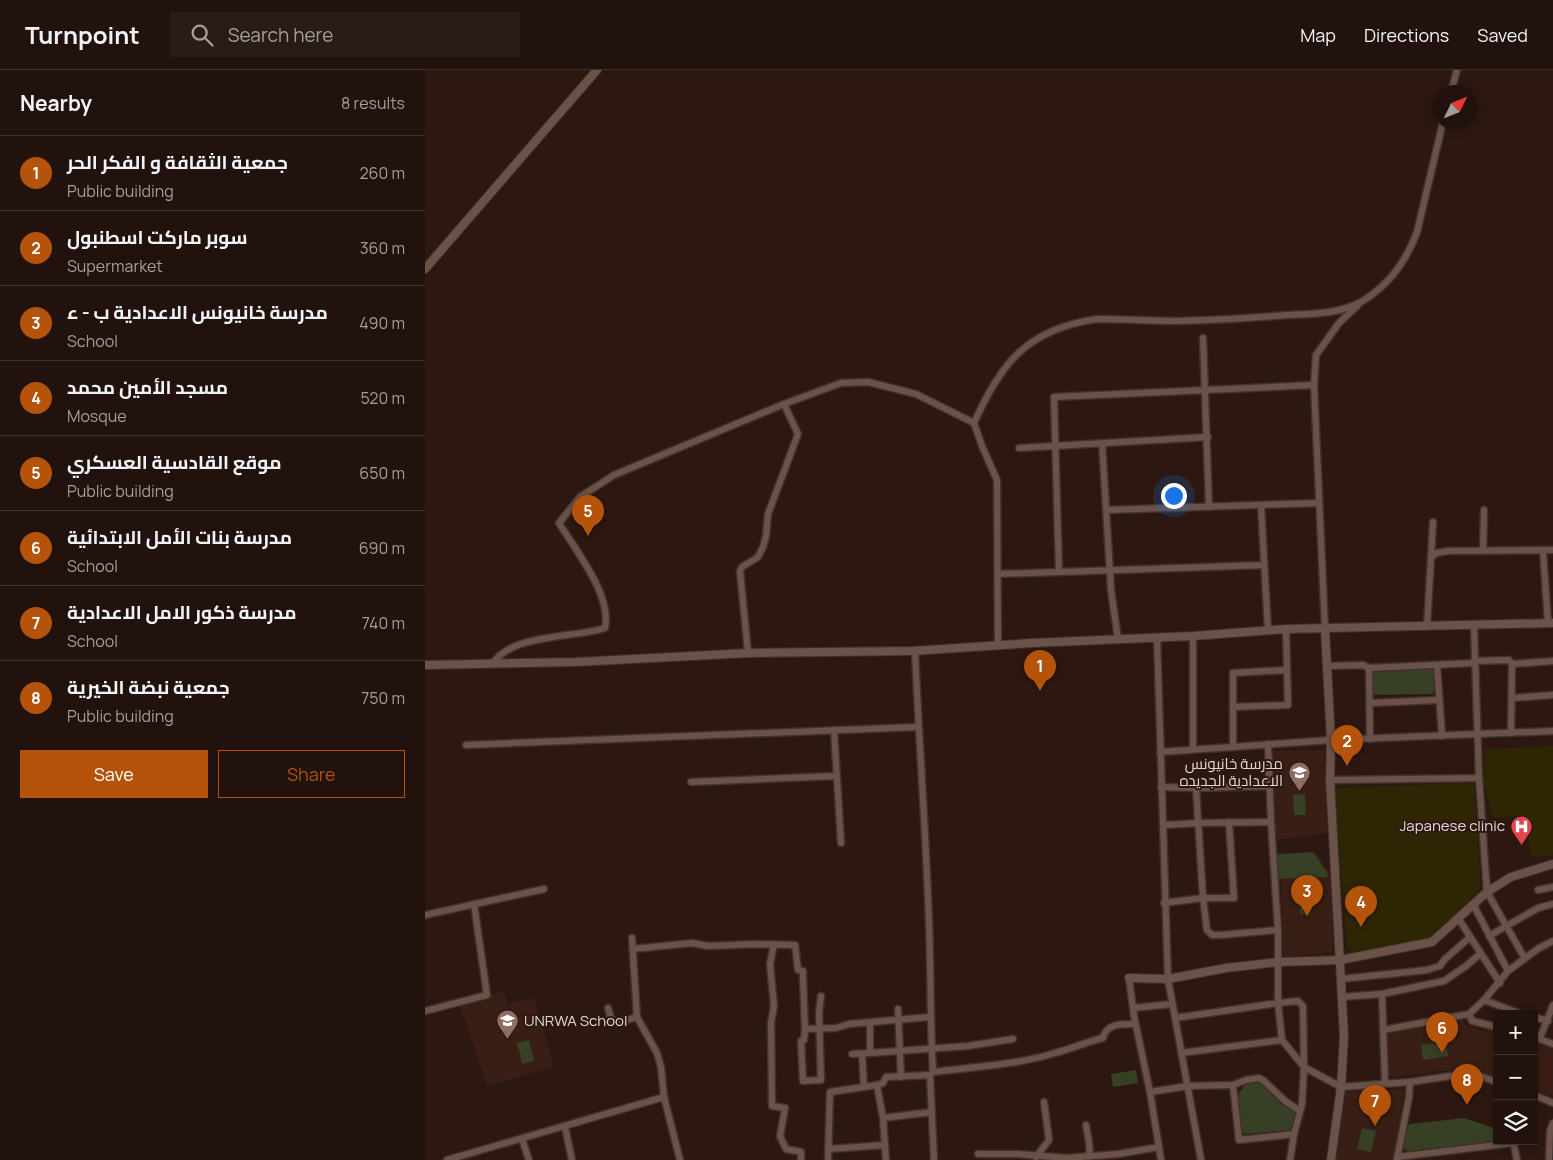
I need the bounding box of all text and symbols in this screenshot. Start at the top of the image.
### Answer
search box [170,12,520,57]
text: Turnpoint [25,18,140,51]
icon: search [188,21,216,49]
text: Search here [228,22,333,48]
text: Map [1300,23,1336,47]
text: Directions [1364,23,1449,47]
text: Saved [1477,23,1528,47]
north arrow [1433,85,1478,130]
text: Nearby [20,89,92,117]
text: 8 results [341,92,405,114]
text: جمعية الثقافة و الفكر الحر [67,149,288,175]
text: 1 [32,162,40,184]
text: 260 m [359,162,405,184]
text: Public building [67,180,174,202]
text: سوبر ماركت اسطنبول [67,224,247,250]
text: 2 [31,237,41,259]
text: 360 m [360,237,405,259]
text: Supermarket [67,255,163,277]
text: مدرسة خانيونس الاعدادية ب - ء [67,299,328,325]
text: 3 [31,312,41,334]
text: 490 m [359,312,405,334]
text: School [67,330,118,352]
text: مسجد الأمين محمد [67,374,228,400]
text: 4 [31,387,41,409]
text: 520 m [361,387,405,409]
text: Mosque [67,405,127,427]
text: موقع القادسية العسكري [67,449,282,475]
text: 5 [31,462,41,484]
text: 650 m [359,462,405,484]
text: Public building [67,480,174,502]
your location [1161,483,1187,509]
pin: 5 [572,495,604,536]
text: مدرسة بنات الأمل الابتدائية [67,524,292,550]
text: 6 [31,537,41,559]
text: 690 m [359,537,405,559]
text: School [67,555,118,577]
text: مدرسة ذكور الامل الاعدادية [67,599,297,625]
text: 7 [32,612,40,634]
text: 740 m [362,612,405,634]
text: School [67,630,118,652]
pin: 1 [1024,650,1056,691]
text: جمعية نبضة الخيرية [67,674,230,700]
text: 8 [31,687,41,709]
text: 750 m [361,687,405,709]
text: Public building [67,705,174,727]
pin: 2 [1331,725,1363,766]
button: Save [20,750,208,798]
button: Share [218,750,405,798]
place label: مدرسة خانيونس الاعدادية الجديده [1179,753,1283,791]
school or university icon: مدرسة خانيونس الاعدادية الجديده [1287,761,1311,792]
hospital icon: Japanese clinic [1509,814,1533,845]
place label: Japanese clinic [1399,815,1505,836]
pin: 3 [1291,875,1323,916]
pin: 4 [1345,886,1377,927]
school or university icon: UNRWA School [496,1009,520,1040]
place label: UNRWA School [524,1010,627,1031]
map controls [1493,1010,1538,1145]
button: + [1493,1010,1538,1055]
pin: 6 [1426,1012,1458,1053]
button: − [1493,1055,1538,1100]
pin: 8 [1451,1064,1483,1105]
pin: 7 [1359,1085,1391,1126]
button: layers [1493,1100,1538,1145]

